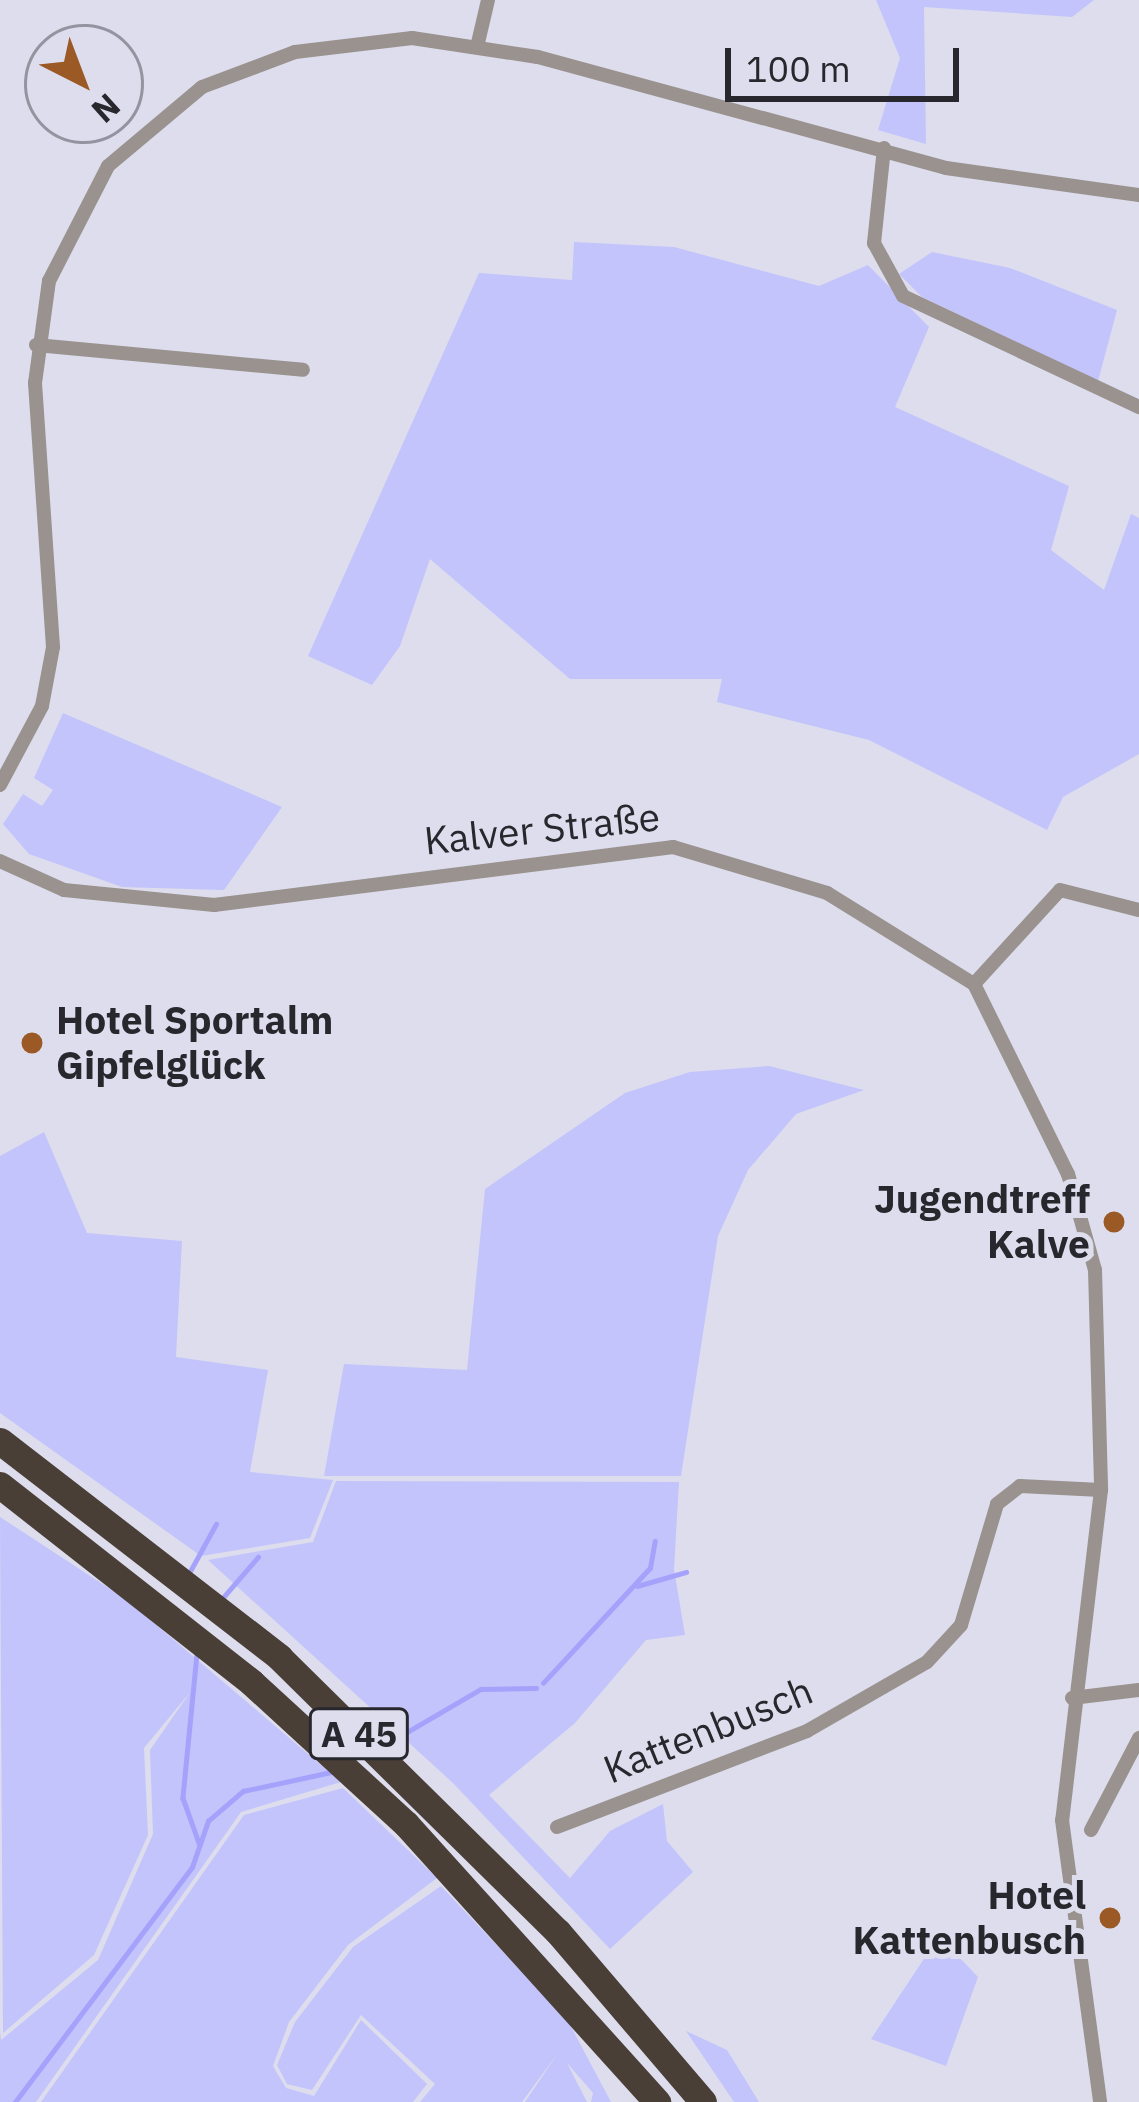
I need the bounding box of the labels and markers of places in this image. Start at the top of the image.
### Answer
place label: Hotel Sportalm Gipfelglück [56,998,333,1089]
marker: Hotel Sportalm Gipfelglück [19,1030,45,1056]
place label: Jugendtreff Kalve [874,1177,1090,1268]
marker: Jugendtreff Kalve [1101,1209,1127,1235]
place label: Hotel Kattenbusch [853,1873,1086,1964]
marker: Hotel Kattenbusch [1097,1905,1123,1931]

